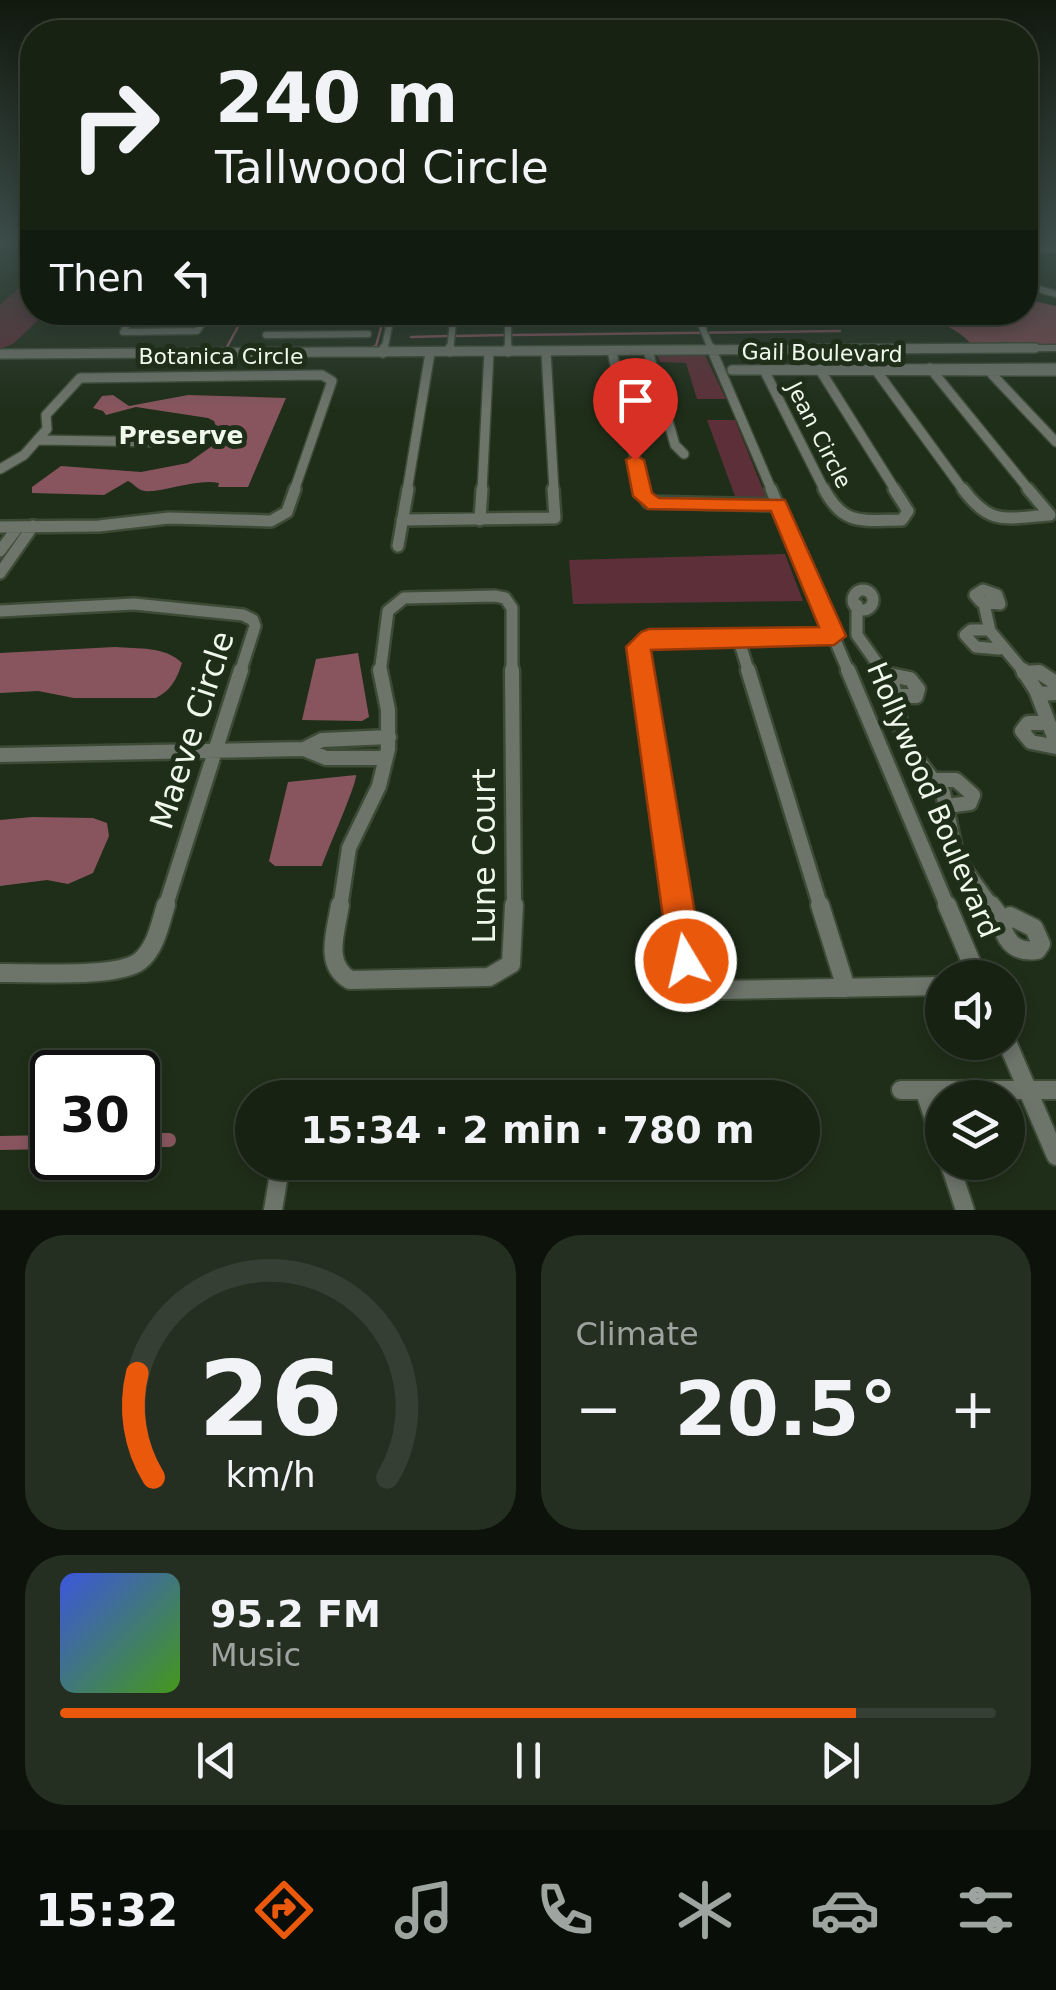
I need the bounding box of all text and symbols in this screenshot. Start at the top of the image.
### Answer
text: 240 m [215,57,458,139]
icon: right [50,60,180,190]
text: Tallwood Circle [215,141,549,194]
icon: left [165,250,220,305]
text: Then [50,256,145,300]
street label: Gail Boulevard [741,339,903,367]
street label: Botanica Circle [138,344,304,369]
pin [593,358,678,461]
icon: arrive [608,373,663,428]
street label: Jean Circle [781,376,857,492]
district label: Preserve [118,421,244,450]
street label: Maeve Circle [142,626,242,834]
street label: Hollywood Boulevard [860,657,1006,943]
street label: Lune Court [465,768,503,944]
position arrow [634,909,738,1013]
map controls [925,960,1025,1180]
button: sound [925,960,1025,1060]
speed limit sign: 30 [30,1050,160,1180]
button: layers [925,1080,1025,1180]
text: 15:34 · 2 min · 780 m [300,1108,755,1152]
text: Climate [576,1315,699,1353]
text: 26 [198,1338,343,1460]
text: 20.5° [674,1365,897,1453]
text: − [576,1377,622,1441]
text: + [950,1377,996,1441]
text: km/h [225,1454,315,1495]
text: 95.2 FM [210,1592,381,1636]
text: Music [210,1636,301,1674]
icon: previous [189,1733,244,1788]
icon: pause [501,1733,556,1788]
icon: next [813,1733,868,1788]
icon: directions [249,1875,319,1945]
icon: music [389,1875,459,1945]
icon: phone [530,1875,600,1945]
icon: climate [670,1875,740,1945]
icon: car [810,1875,880,1945]
icon: filters [951,1875,1021,1945]
text: 15:32 [35,1884,178,1937]

